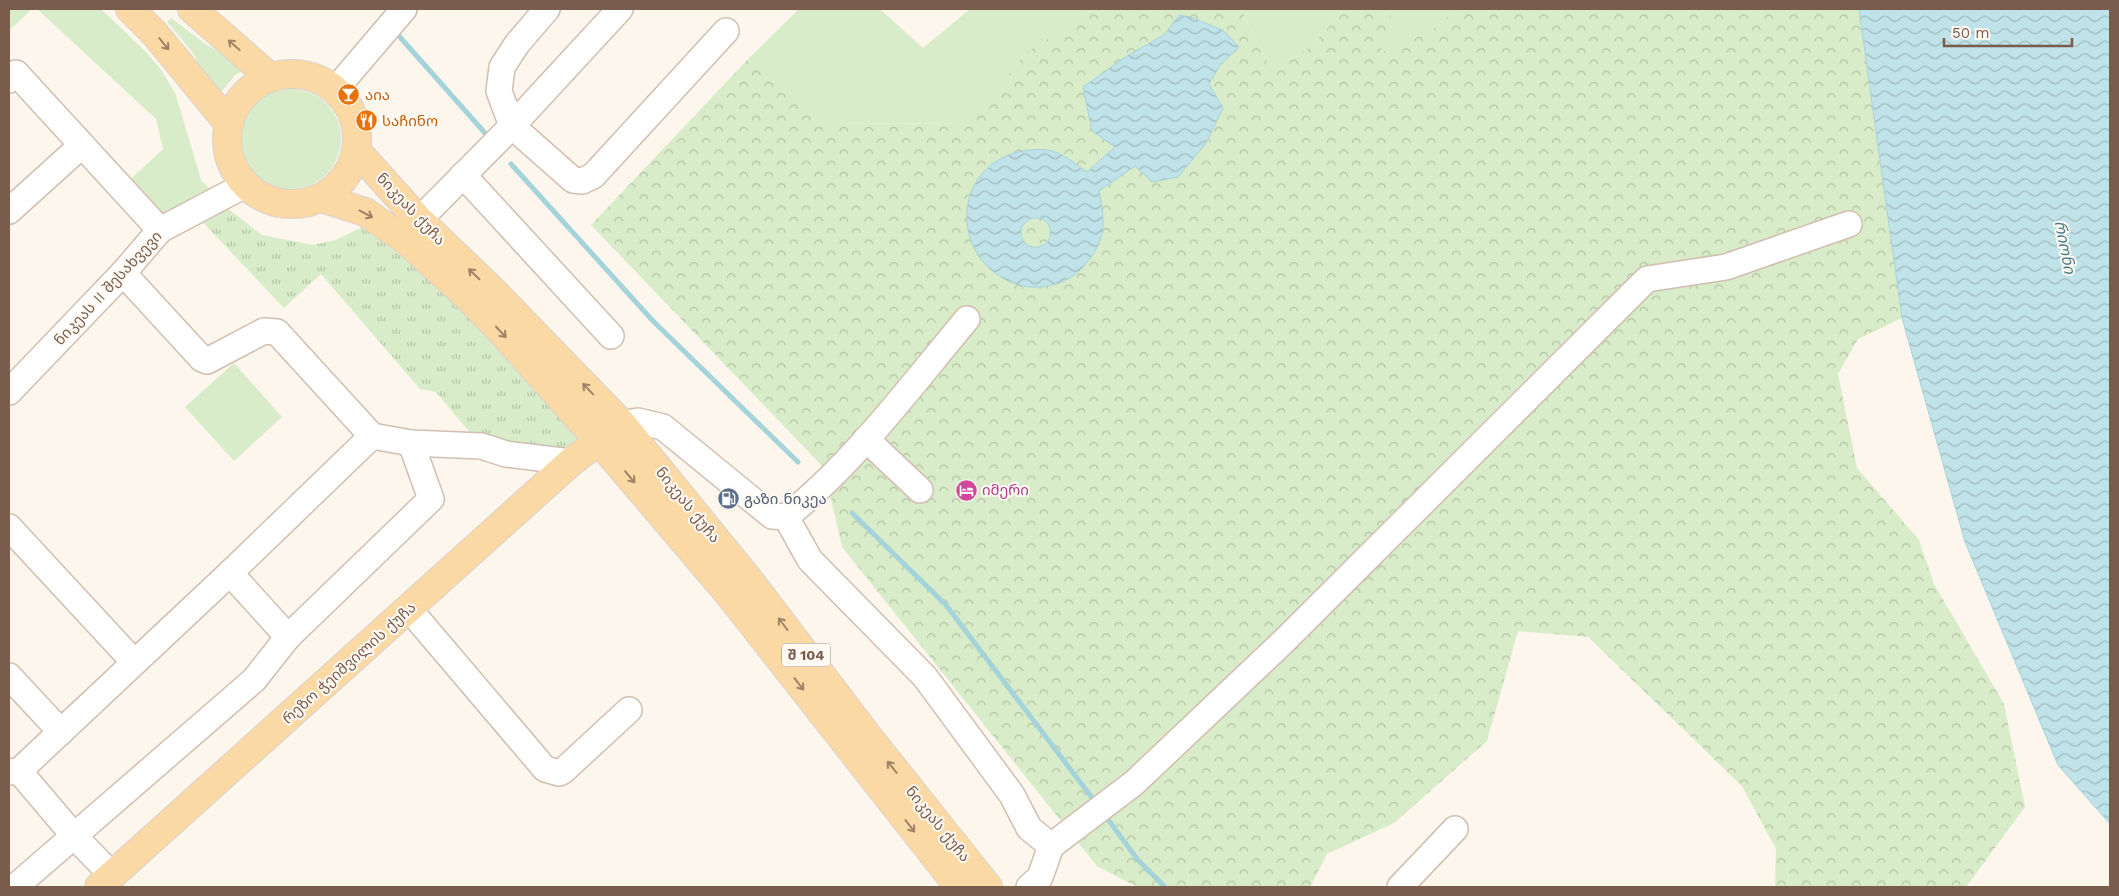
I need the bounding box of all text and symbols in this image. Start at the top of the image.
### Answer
scale bar [1944,15,2072,47]
text: 50 m [1952,24,1989,42]
one-way arrow [158,37,169,50]
one-way arrow [228,40,241,51]
bar icon: აია [337,83,361,107]
place label: აია [365,86,390,104]
restaurant icon: საჩინო [354,109,378,133]
place label: საჩინო [382,112,438,130]
street label: ნიკეას ქუჩა [373,169,449,249]
one-way arrow [359,209,374,219]
water label: რიონი [2051,219,2080,276]
street label: ნიკეას II შესახვევი [50,227,166,349]
one-way arrow [468,268,481,280]
one-way arrow [495,326,507,339]
one-way arrow [582,383,594,396]
street label: ნიკეას ქუჩა [652,463,724,547]
one-way arrow [624,470,635,483]
hotel icon: იმერი [954,478,978,502]
place label: იმერი [982,481,1029,499]
fuel station icon: გაზი ნიკეა [716,487,740,511]
place label: გაზი ნიკეა [744,490,827,508]
street label: რეზო ჭეიშვილის ქუჩა [279,598,419,728]
one-way arrow [778,617,788,631]
road number: შ 104 [782,644,830,666]
one-way arrow [794,677,805,690]
one-way arrow [887,761,898,774]
street label: ნიკეას ქუჩა [902,782,974,866]
one-way arrow [905,819,916,832]

